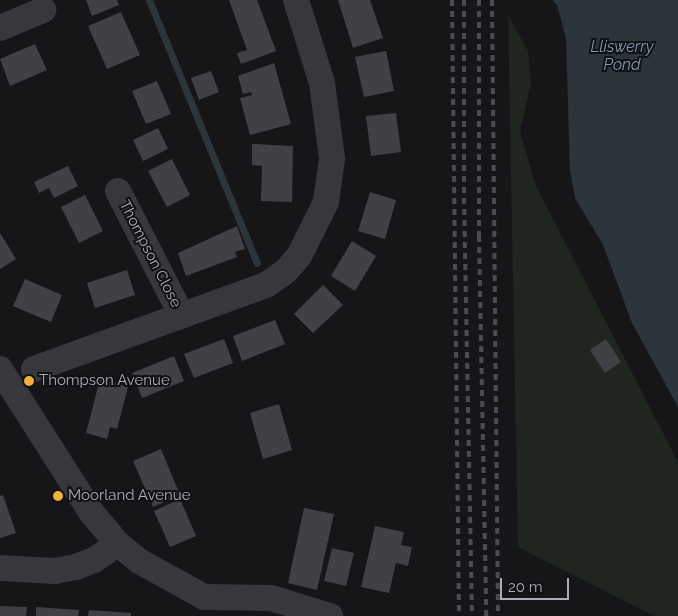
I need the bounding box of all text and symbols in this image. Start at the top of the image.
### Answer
water label: Lliswerry Pond [590,37,654,75]
street label: Thompson Close [115,197,185,311]
place label: Thompson Avenue [39,372,170,390]
marker: Thompson Avenue [23,375,35,387]
place label: Moorland Avenue [68,487,191,505]
marker: Moorland Avenue [52,490,64,502]
scale bar [503,568,572,600]
text: 20 m [508,578,543,596]

